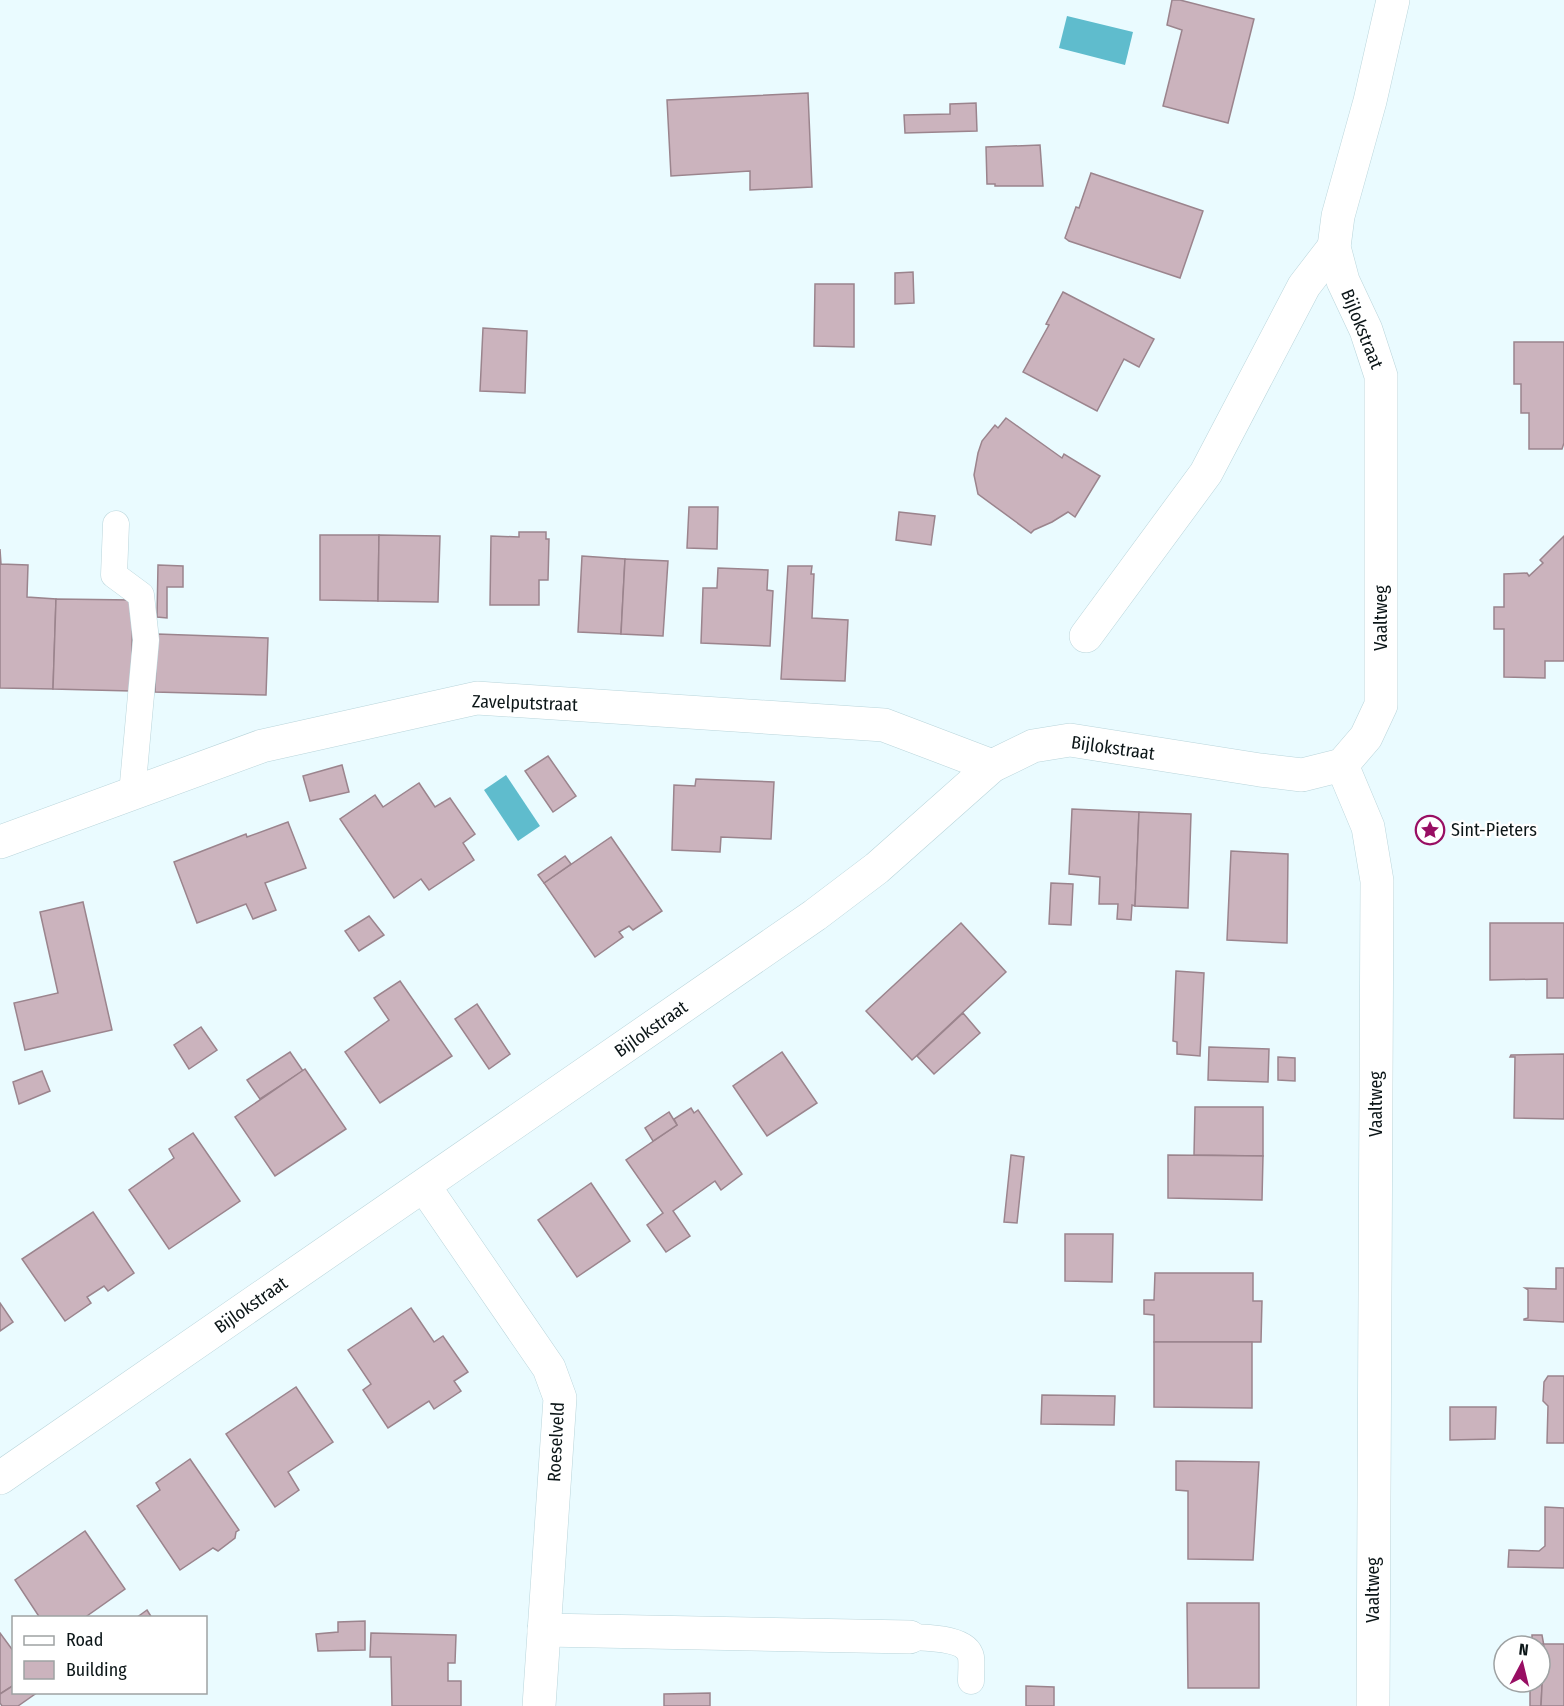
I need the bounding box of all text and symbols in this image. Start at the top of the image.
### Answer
street label: Bijlokstraat [1336,286,1388,372]
street label: Vaaltweg [1370,585,1392,651]
street label: Zavelputstraat [472,690,578,716]
street label: Bijlokstraat [1070,731,1156,765]
place icon: Sint-Pieters [1414,814,1446,846]
place label: Sint-Pieters [1451,819,1537,841]
street label: Bijlokstraat [610,996,692,1062]
street label: Vaaltweg [1365,1071,1387,1137]
street label: Bijlokstraat [210,1272,292,1338]
street label: Roeselveld [543,1401,569,1483]
street label: Vaaltweg [1362,1557,1384,1623]
legend [12,1616,207,1694]
text: Road [66,1629,103,1651]
north arrow [1492,1634,1552,1694]
text: N [1518,1640,1530,1660]
text: Building [66,1659,127,1681]

